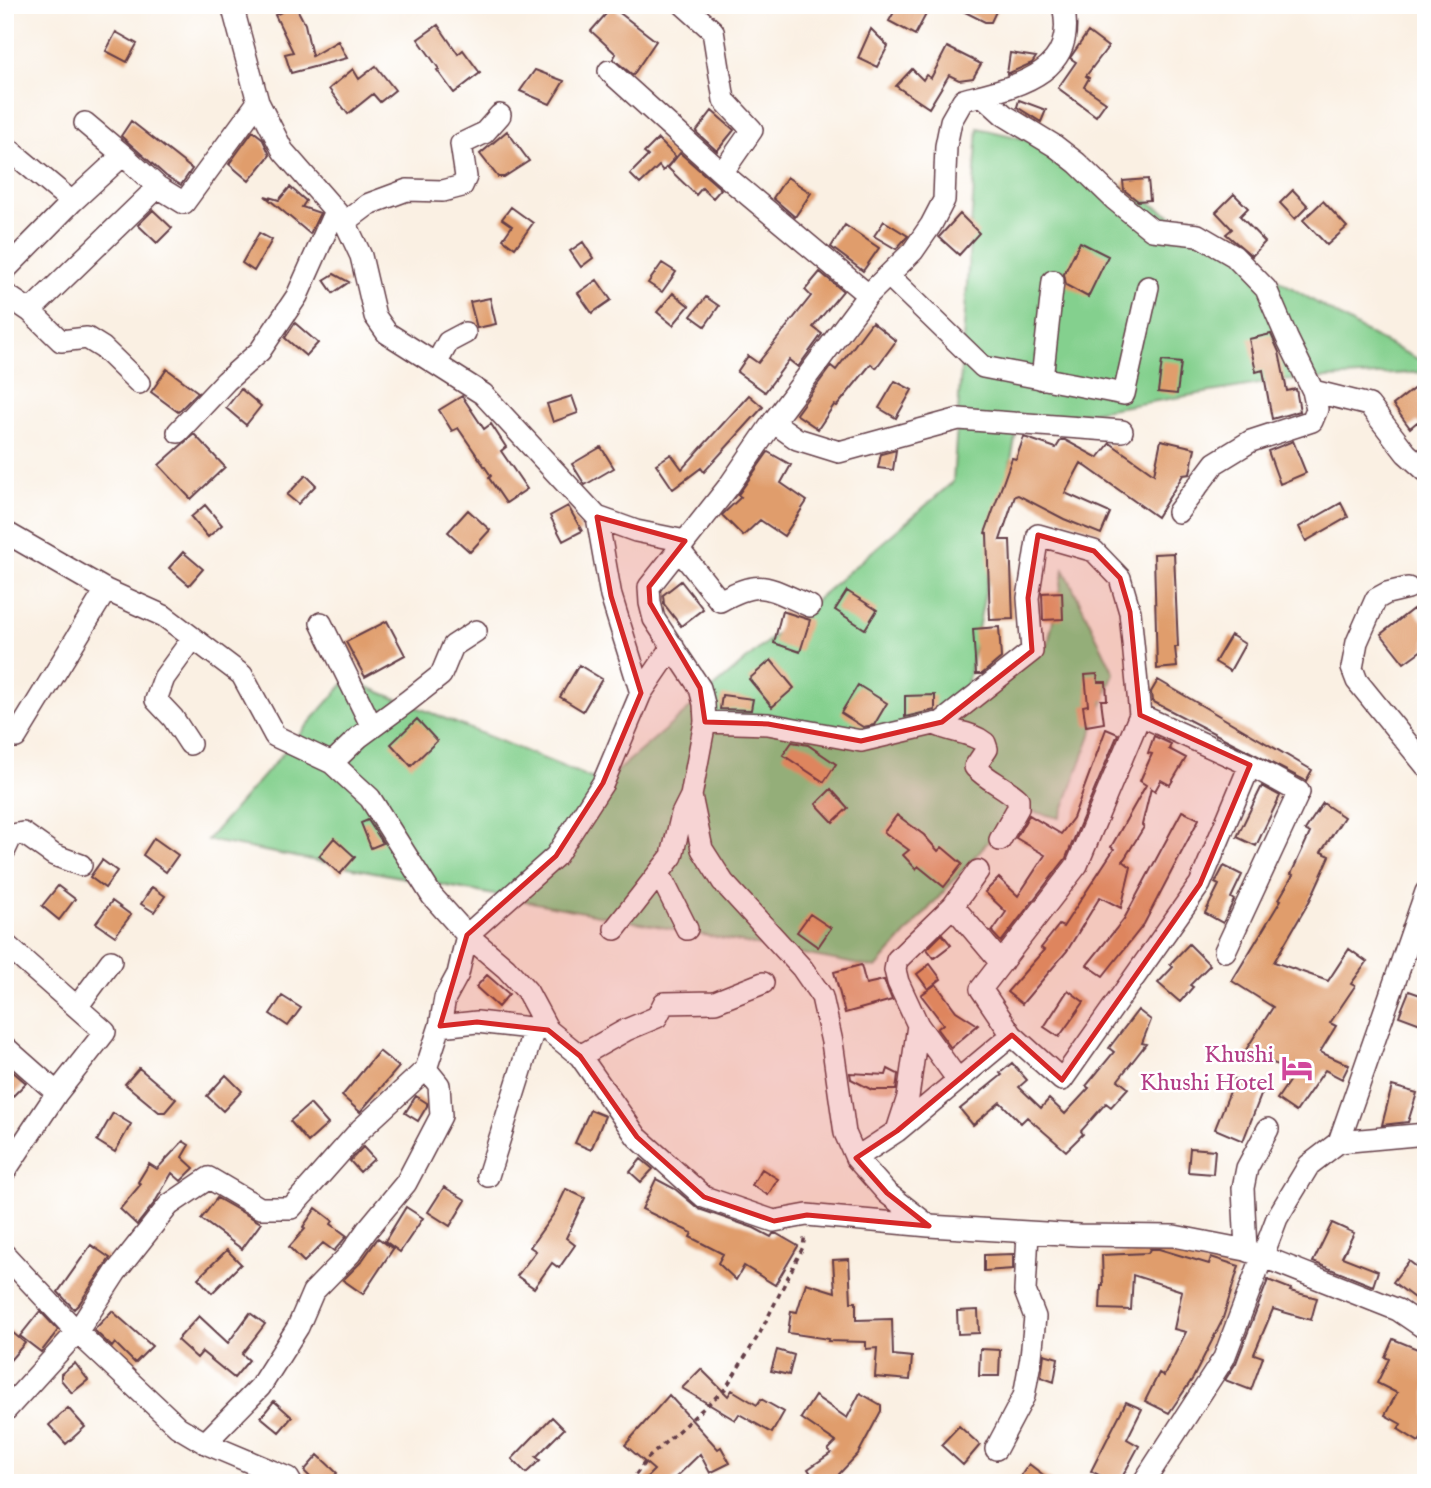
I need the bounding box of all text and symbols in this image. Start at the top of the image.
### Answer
place label: Khushi Khushi Hotel [1140,1040,1274,1099]
hotel icon: Khushi Khushi Hotel [1280,1051,1314,1085]

